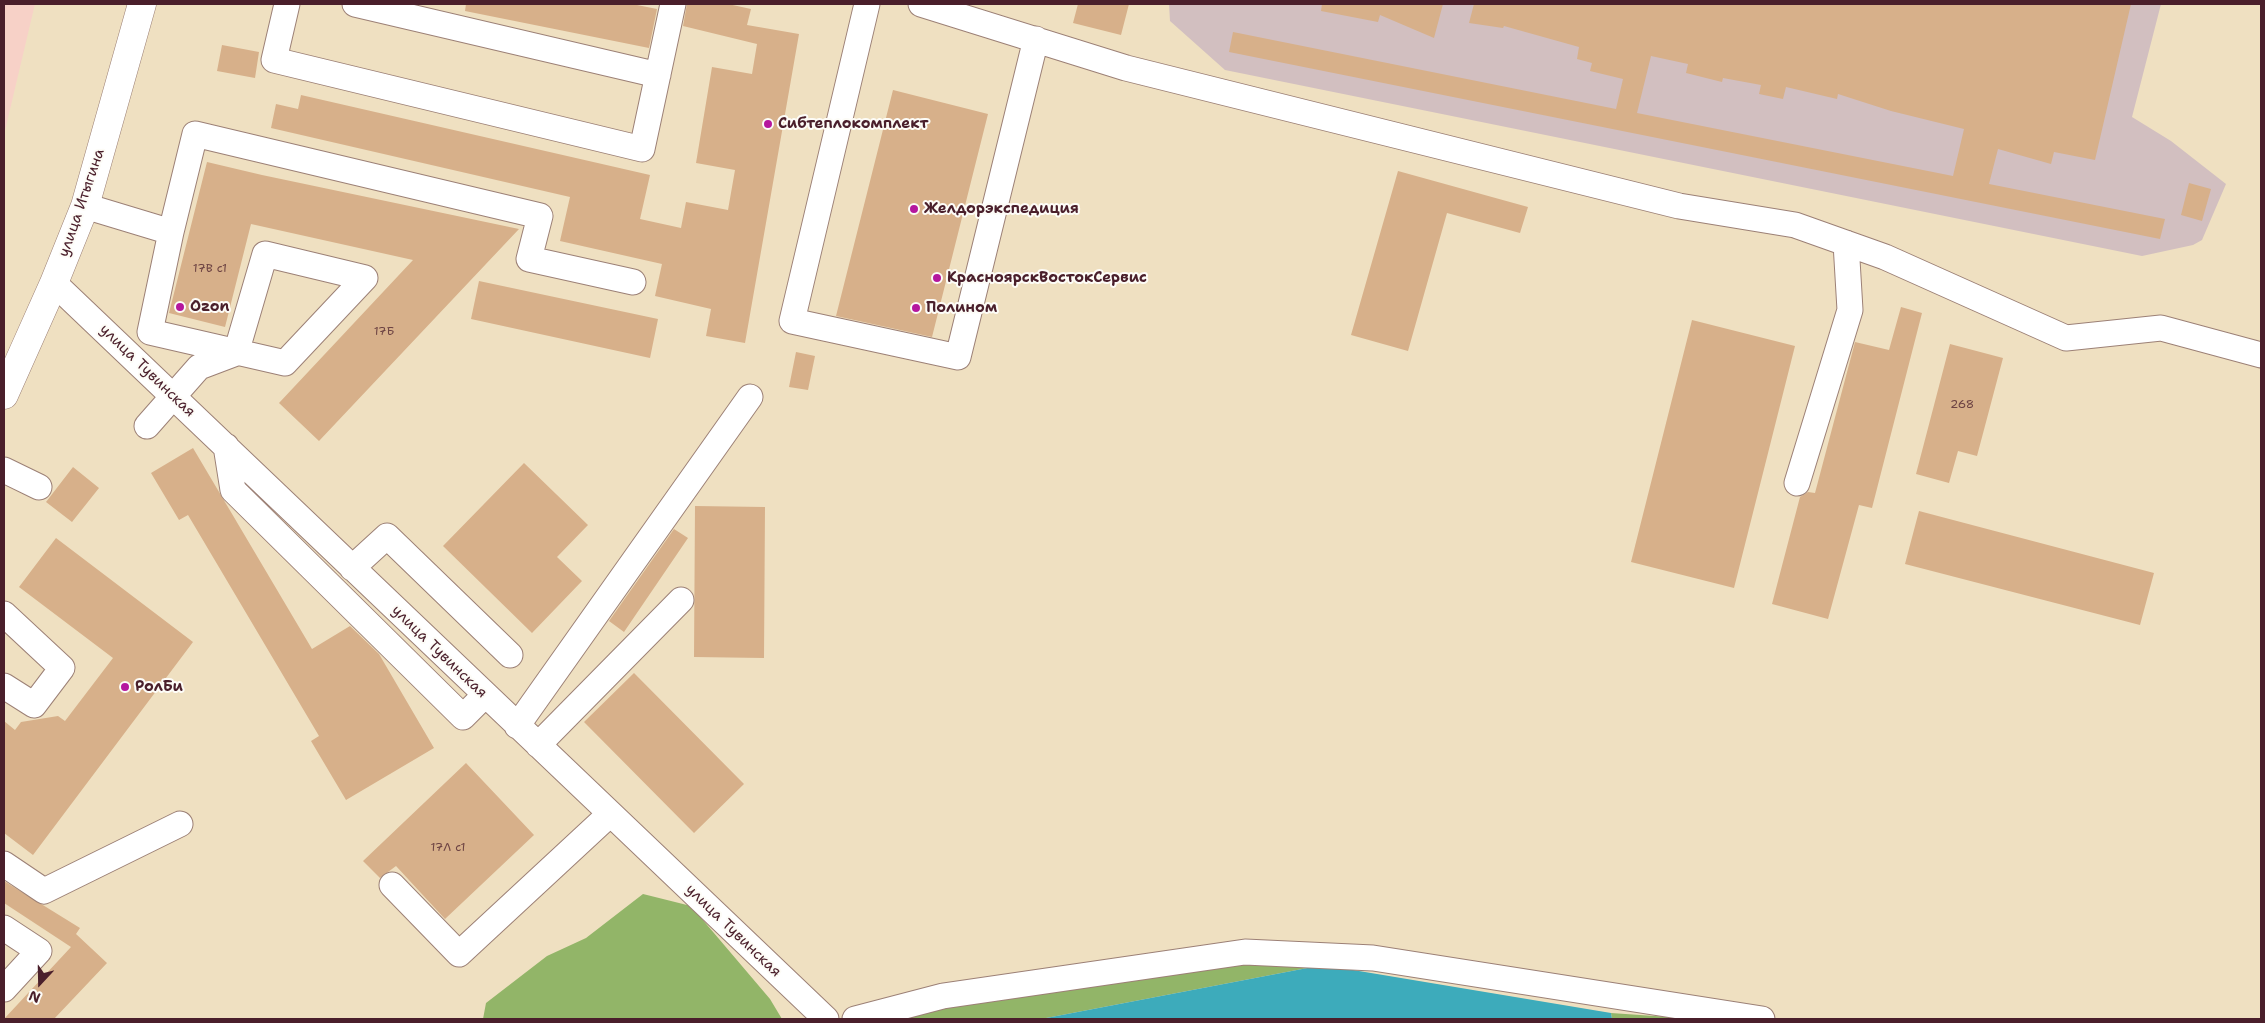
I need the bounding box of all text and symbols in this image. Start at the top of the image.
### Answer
place label: Сибтеплокомплект [778,115,929,133]
marker: Сибтеплокомплект [762,118,774,130]
street label: улица Итыгина [55,146,109,260]
place label: Желдорэкспедиция [924,200,1079,218]
marker: Желдорэкспедиция [908,203,920,215]
house number: 17В с1 [193,262,227,276]
place label: КрасноярскВостокСервис [947,269,1147,287]
marker: КрасноярскВостокСервис [931,272,943,284]
place label: Ozon [190,298,230,316]
place label: Полином [926,299,997,317]
marker: Ozon [174,301,186,313]
marker: Полином [910,302,922,314]
street label: улица Тувинская [95,321,199,421]
house number: 17Б [374,325,394,339]
house number: 268 [1950,398,1974,412]
street label: улица Тувинская [387,602,491,702]
place label: РолБи [135,678,183,696]
marker: РолБи [119,681,131,693]
house number: 17Л с1 [430,841,466,855]
street label: улица Тувинская [681,881,785,981]
north arrow [15,958,65,1008]
text: N [26,987,43,1007]

